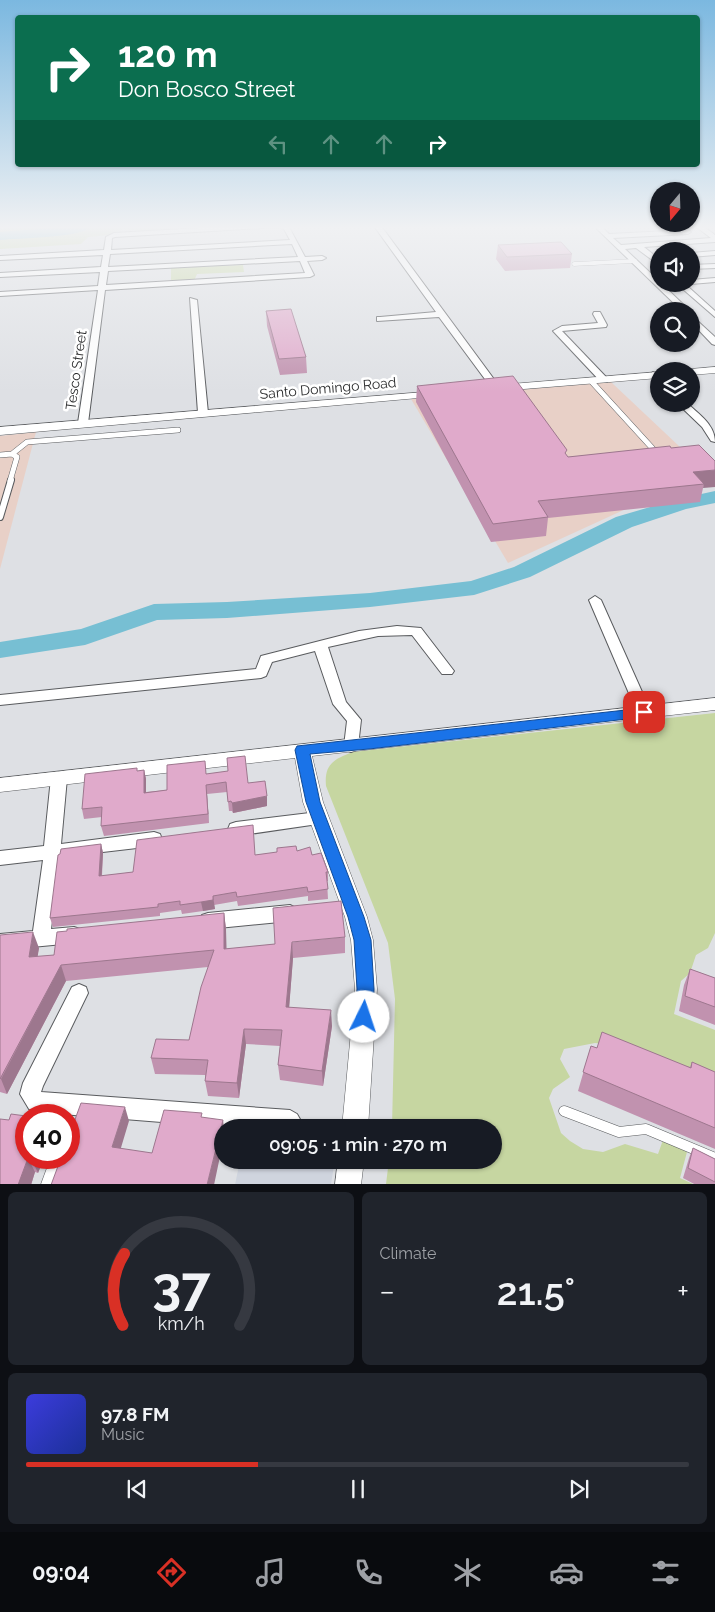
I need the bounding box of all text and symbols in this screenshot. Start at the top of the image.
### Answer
text: 120 m [118,34,218,75]
icon: right [35,35,100,100]
text: Don Bosco Street [118,76,295,102]
icon: left [264,130,292,158]
icon: ahead [317,130,345,158]
icon: ahead [370,130,398,158]
icon: right [423,130,451,158]
north arrow [650,182,700,232]
map controls [650,182,700,412]
button: sound [650,242,700,292]
button: search [650,302,700,352]
street label: Tesco Street [62,329,90,411]
button: layers [650,362,700,412]
street label: Santo Domingo Road [259,374,397,402]
pin [623,691,665,733]
icon: arrive [630,698,658,726]
position arrow [337,990,389,1042]
speed limit sign: 40 [15,1104,80,1169]
text: 09:05 · 1 min · 270 m [269,1133,447,1155]
text: Climate [380,1244,436,1263]
text: 37 [152,1255,211,1316]
text: 21.5° [497,1269,575,1314]
text: − [380,1275,395,1308]
text: + [677,1275,689,1308]
text: km/h [157,1313,204,1334]
text: 97.8 FM [101,1403,169,1425]
text: Music [101,1425,145,1444]
icon: previous [123,1475,151,1503]
icon: pause [344,1475,372,1503]
icon: next [565,1475,593,1503]
icon: directions [154,1555,189,1590]
icon: music [253,1555,288,1590]
icon: phone [351,1555,386,1590]
icon: climate [450,1555,485,1590]
icon: car [549,1555,584,1590]
icon: filters [648,1555,683,1590]
text: 09:04 [32,1559,90,1585]

